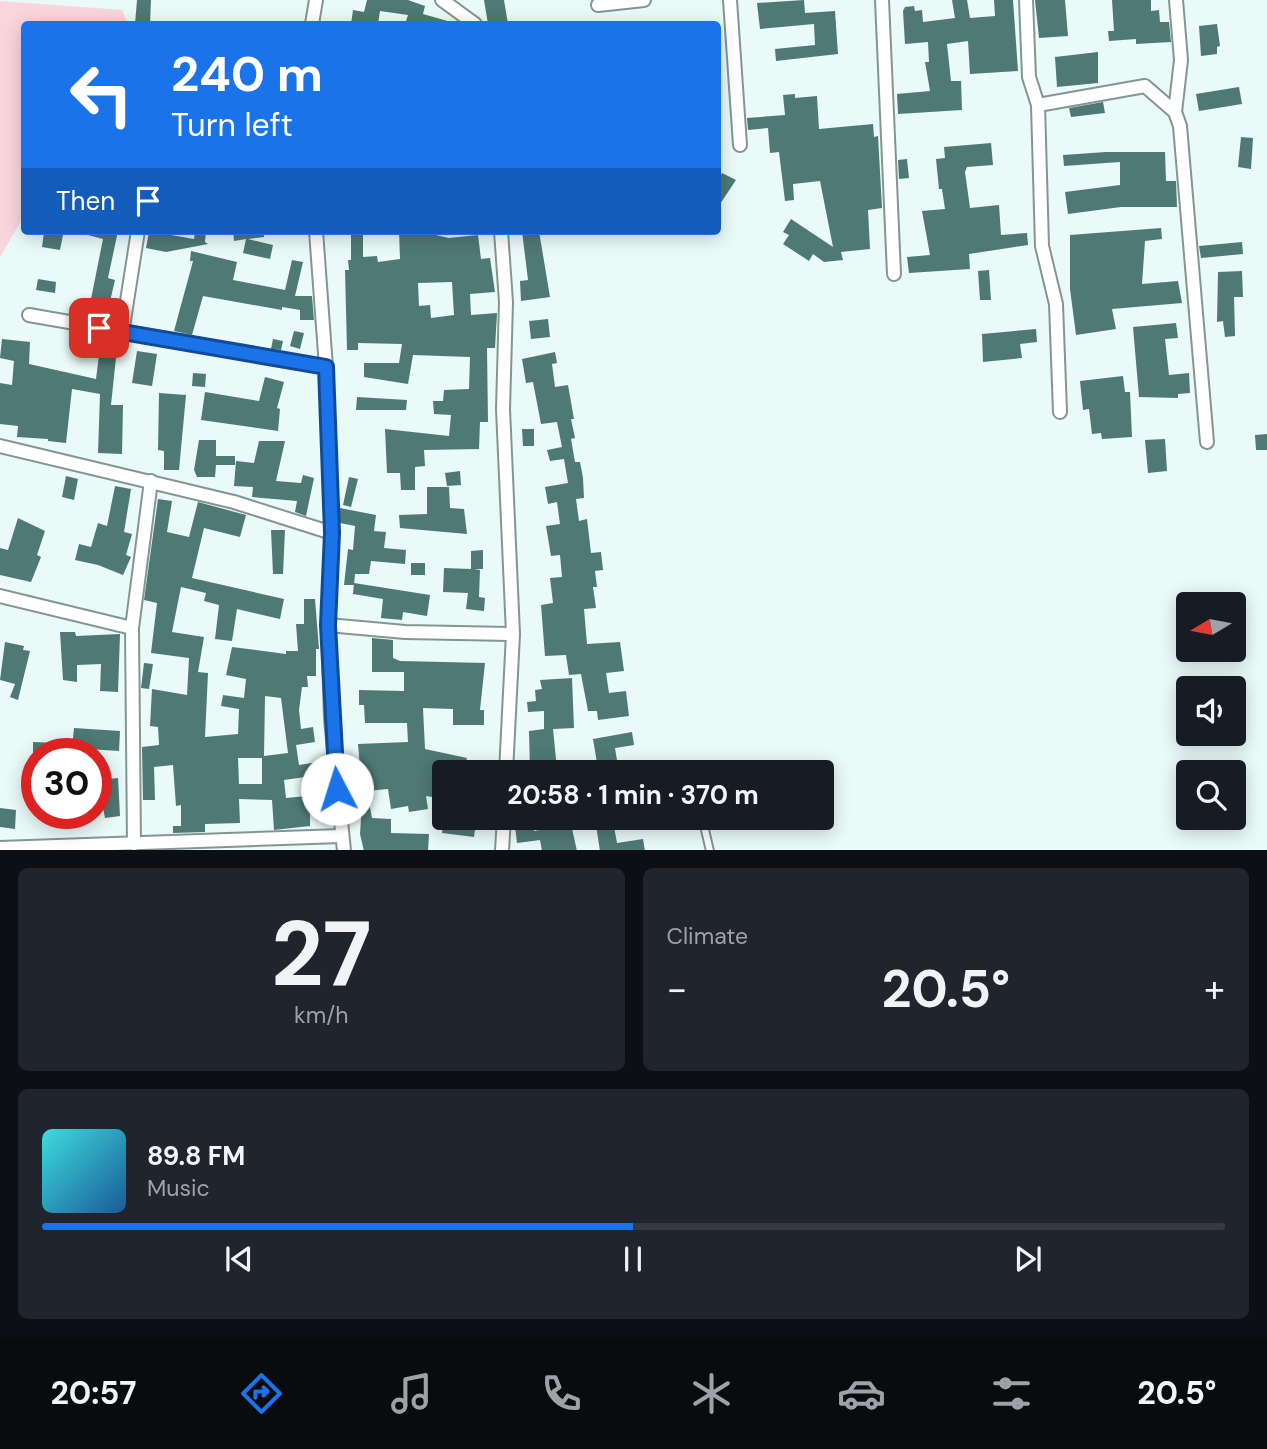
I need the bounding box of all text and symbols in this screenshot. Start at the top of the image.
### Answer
text: 240 m [171,42,323,106]
icon: left [56,49,147,140]
text: Turn left [171,104,293,146]
icon: arrive [129,182,167,220]
text: Then [56,184,115,218]
pin [69,298,129,358]
icon: arrive [80,309,118,347]
north arrow [1176,592,1246,662]
map controls [1176,592,1246,830]
button: sound [1176,676,1246,746]
speed limit sign: 30 [21,738,112,829]
position arrow [300,752,374,826]
button: search [1176,760,1246,830]
text: 20:58 · 1 min · 370 m [507,778,759,812]
text: 27 [271,895,372,1013]
text: Climate [667,921,748,951]
text: 20.5° [881,955,1010,1023]
text: − [667,964,687,1014]
text: + [1204,964,1225,1014]
text: km/h [294,1000,348,1030]
text: 89.8 FM [147,1139,245,1173]
text: Music [147,1173,210,1203]
icon: previous [220,1240,258,1278]
icon: pause [614,1240,652,1278]
icon: next [1009,1240,1047,1278]
icon: directions [237,1369,286,1418]
icon: music [387,1369,436,1418]
icon: phone [537,1369,586,1418]
icon: climate [687,1369,736,1418]
icon: car [837,1369,886,1418]
icon: filters [987,1369,1036,1418]
text: 20:57 [50,1372,136,1414]
text: 20.5° [1137,1372,1216,1414]

